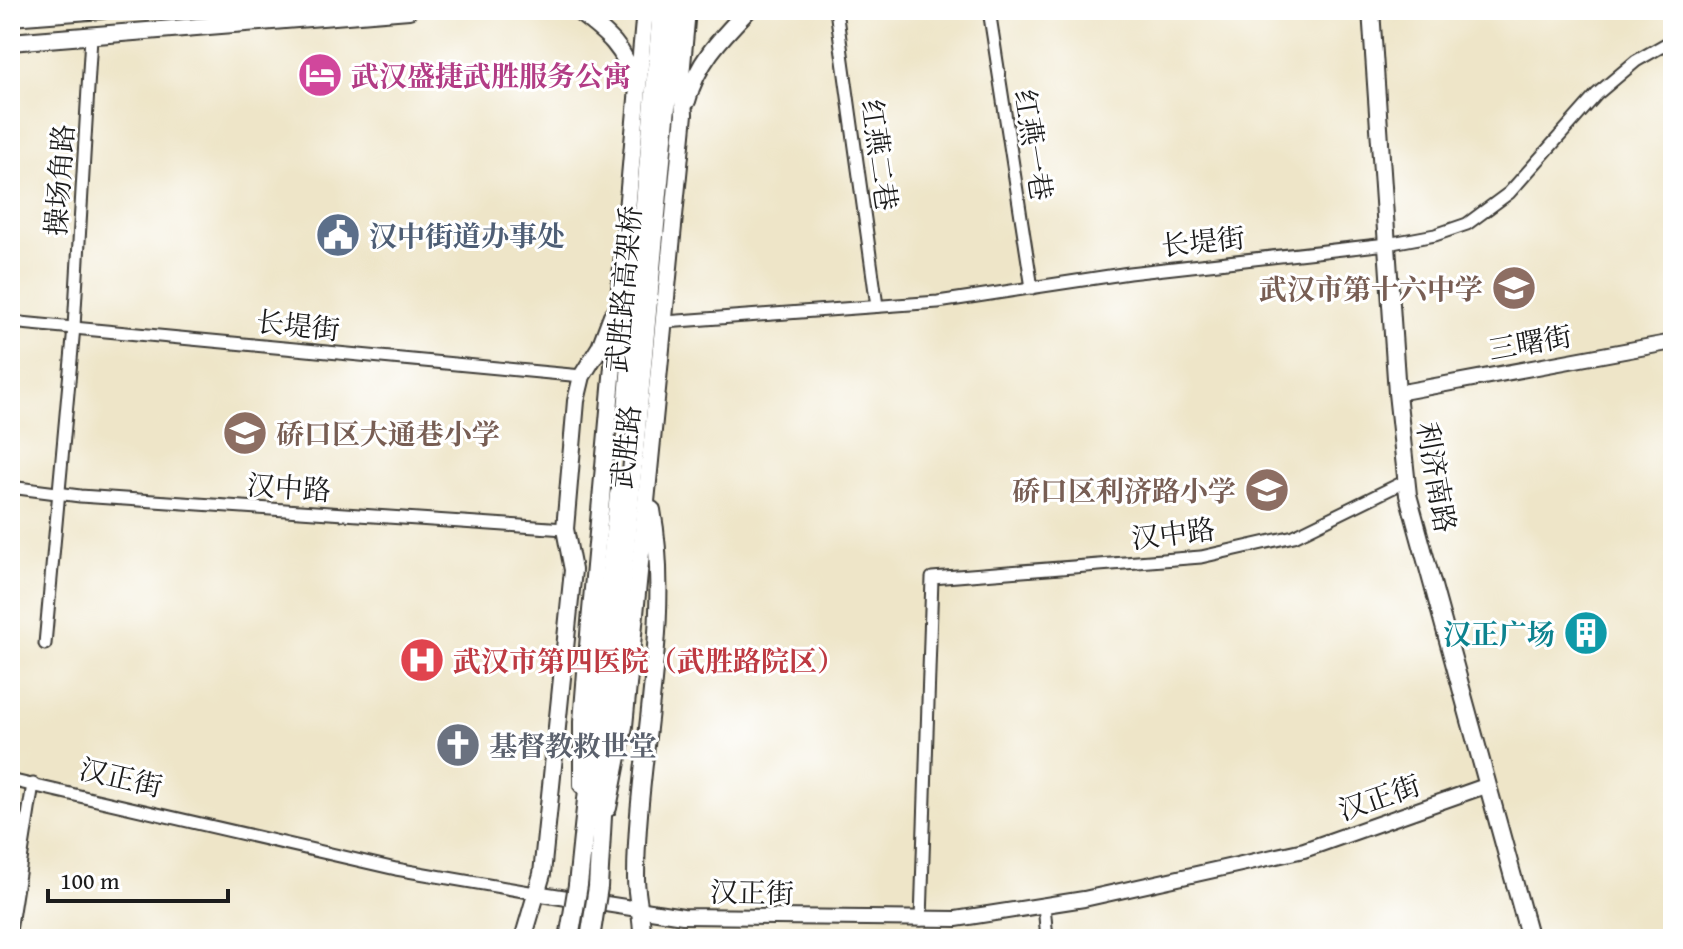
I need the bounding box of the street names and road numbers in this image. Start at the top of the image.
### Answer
street label: 红燕一巷 [1005,86,1063,204]
street label: 红燕二巷 [852,97,908,213]
street label: 操场角路 [35,123,83,237]
street label: 武胜路高架桥 [595,204,651,374]
street label: 长堤街 [1159,216,1247,266]
street label: 长堤街 [254,300,342,350]
street label: 三曙街 [1485,315,1575,369]
street label: 武胜路 [600,403,650,491]
street label: 利济南路 [1407,418,1467,536]
street label: 汉中路 [246,464,332,510]
street label: 汉中路 [1129,508,1217,558]
street label: 汉正街 [75,748,167,806]
street label: 汉正街 [1333,764,1425,830]
street label: 汉正街 [710,871,794,913]

